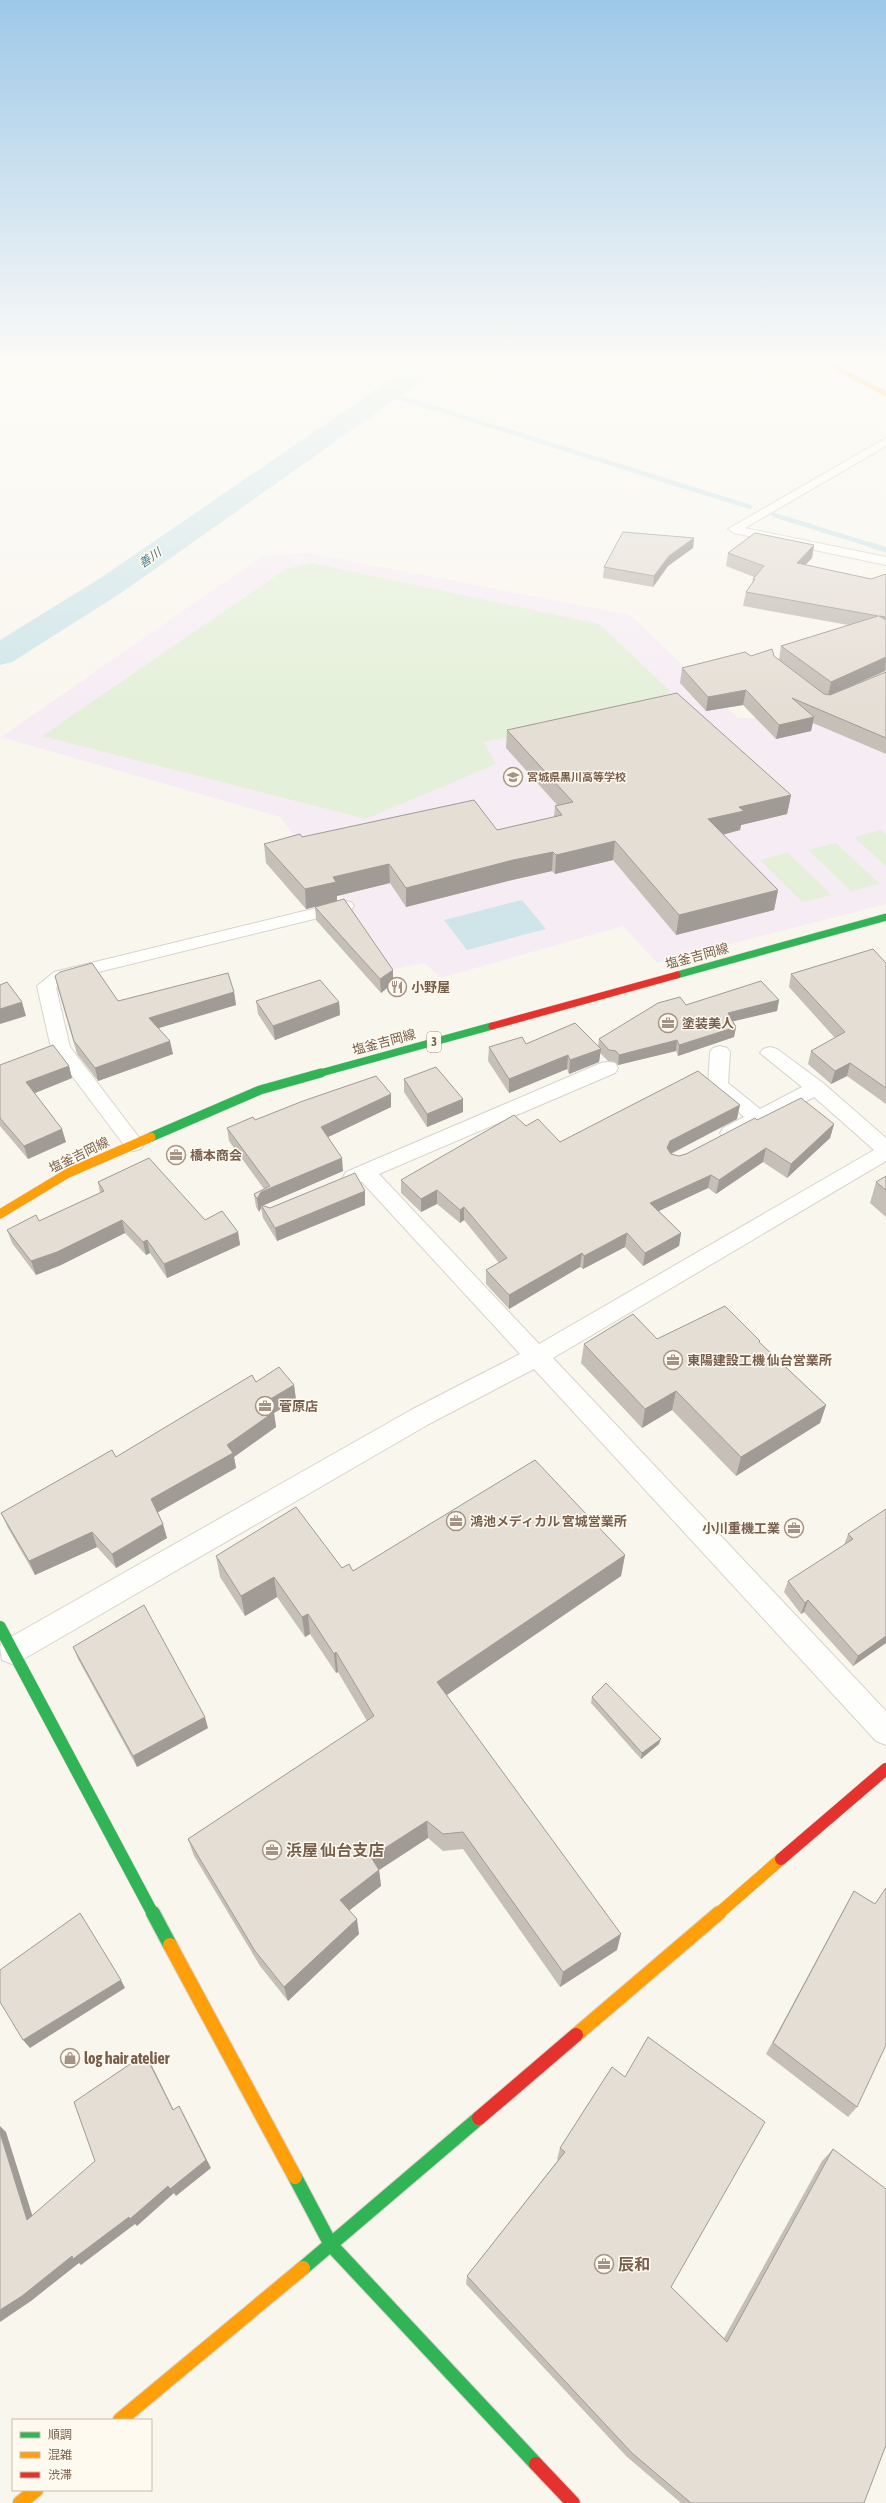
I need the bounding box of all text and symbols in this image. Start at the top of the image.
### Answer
water label: 善川 [136,544,165,571]
school or university icon: 宮城県黒川高等学校 [502,766,524,788]
place label: 宮城県黒川高等学校 [527,771,626,783]
street label: 塩釜吉岡線 [664,940,730,972]
restaurant icon: 小野屋 [386,976,408,998]
place label: 小野屋 [411,980,450,995]
office icon: 塗装美人 [657,1012,679,1034]
place label: 塗装美人 [682,1016,734,1031]
street label: 塩釜吉岡線 [351,1026,417,1058]
road number: 3 [427,1032,441,1052]
street label: 塩釜吉岡線 [46,1134,112,1176]
office icon: 橋本商会 [165,1144,187,1166]
place label: 橋本商会 [190,1148,242,1163]
office icon: 東陽建設工機 仙台営業所 [662,1349,684,1371]
place label: 東陽建設工機 仙台営業所 [687,1353,832,1368]
office icon: 菅原店 [254,1395,276,1417]
place label: 菅原店 [279,1399,318,1414]
office icon: 鴻池メディカル 宮城営業所 [445,1510,467,1532]
place label: 鴻池メディカル 宮城営業所 [470,1514,627,1529]
office icon: 小川重機工業 [783,1517,805,1539]
place label: 小川重機工業 [702,1521,780,1536]
office icon: 浜屋 仙台支店 [261,1839,283,1861]
place label: 浜屋 仙台支店 [286,1841,384,1859]
shop icon: log hair atelier [59,2047,81,2069]
place label: log hair atelier [84,2049,170,2067]
office icon: 辰和 [593,2253,615,2275]
place label: 辰和 [618,2255,650,2273]
legend [12,2419,152,2491]
text: 順調 [48,2428,72,2442]
text: 混雑 [48,2448,72,2462]
text: 渋滞 [48,2468,72,2482]

